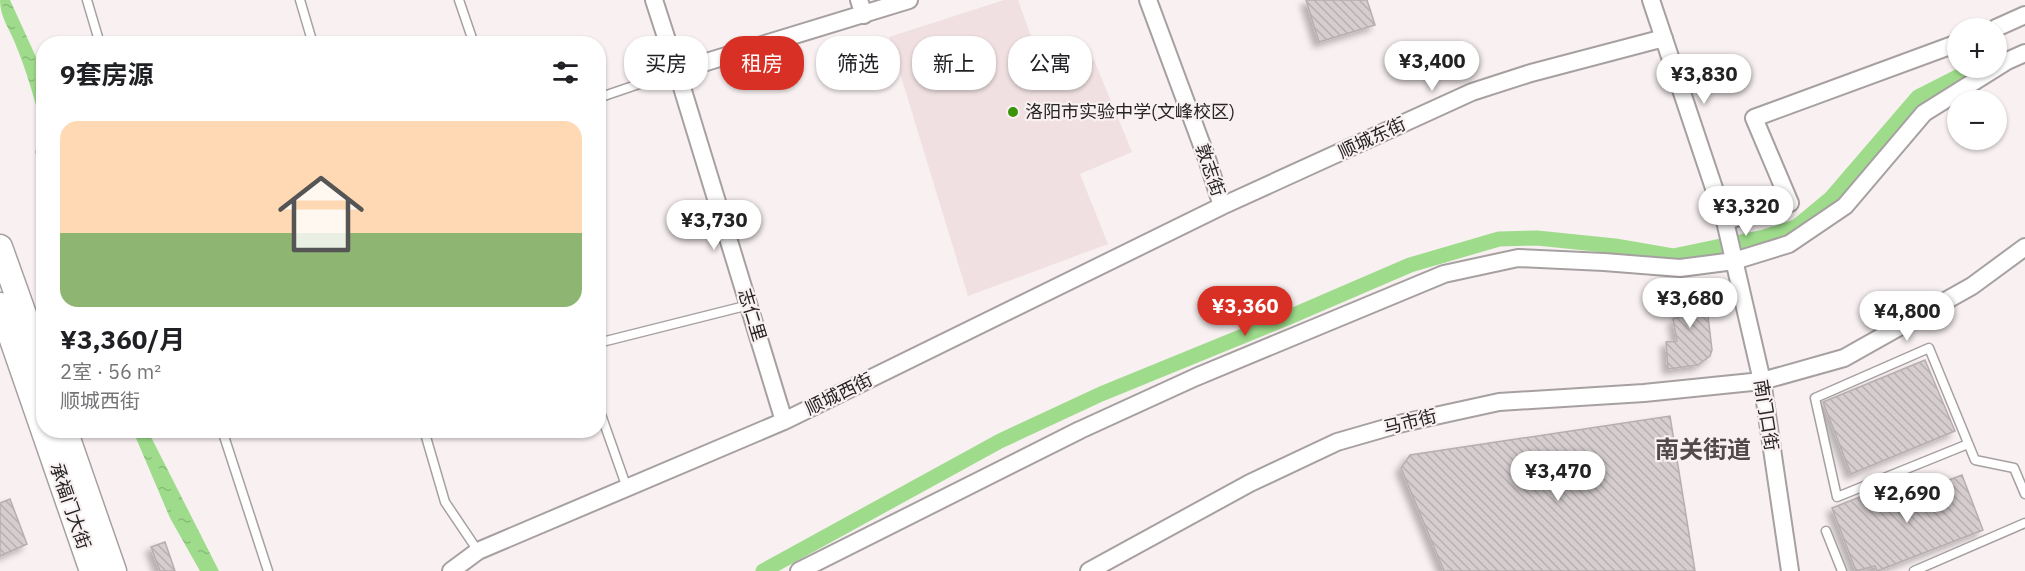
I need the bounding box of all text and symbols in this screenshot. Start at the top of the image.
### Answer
map controls [1947,18,2007,150]
button: + [1947,18,2007,78]
chip: 买房 [624,36,708,90]
chip: 租房 [720,36,804,90]
chip: 筛选 [816,36,900,90]
chip: 新上 [912,36,996,90]
chip: 公寓 [1008,36,1092,90]
pin: ¥3,400 [1383,41,1481,92]
text: ¥3,400 [1398,47,1466,74]
pin: ¥3,830 [1655,54,1753,105]
icon: filters [549,56,582,89]
text: 9套房源 [60,57,154,91]
text: ¥3,830 [1670,60,1738,87]
button: − [1947,90,2007,150]
place label: 洛阳市实验中学(文峰校区) [1025,100,1235,123]
marker: 洛阳市实验中学(文峰校区) [1006,105,1020,119]
street label: 顺城东街 [1334,112,1409,163]
street label: 敦志街 [1191,141,1230,199]
icon: home [267,160,375,268]
pin: ¥3,320 [1697,186,1795,237]
text: ¥3,320 [1712,192,1780,219]
pin: ¥3,730 [665,200,763,251]
text: ¥3,730 [680,206,748,233]
pin: ¥3,680 [1641,278,1739,329]
text: ¥3,680 [1656,284,1724,311]
street label: 志仁里 [734,286,771,344]
pin: ¥3,360 [1196,286,1294,337]
pin: ¥4,800 [1858,291,1956,342]
text: ¥3,360 [1211,292,1279,319]
text: ¥4,800 [1873,297,1941,324]
text: ¥3,360/月 [60,322,185,356]
text: 2室 · 56 m² [60,358,161,385]
street label: 顺城西街 [801,367,876,420]
street label: 南门口街 [1750,378,1783,452]
text: 顺城西街 [60,387,140,414]
street label: 马市街 [1381,404,1439,439]
district label: 南关街道 [1655,433,1751,465]
pin: ¥3,470 [1509,451,1607,502]
text: ¥3,470 [1524,457,1592,484]
street label: 承福门大街 [45,460,96,552]
pin: ¥2,690 [1858,473,1956,524]
text: ¥2,690 [1873,479,1941,506]

